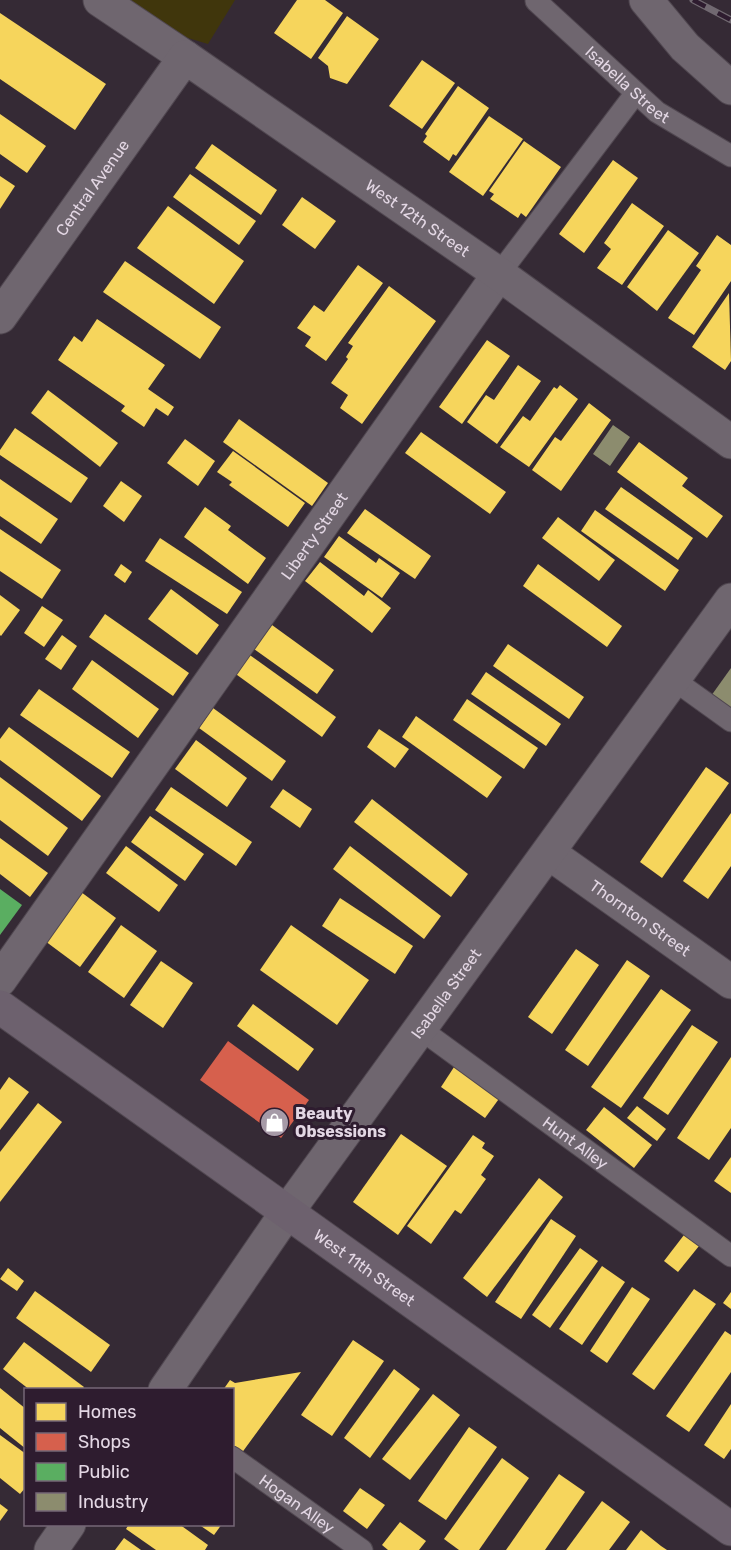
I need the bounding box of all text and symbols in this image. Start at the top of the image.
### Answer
street label: Isabella Street [582,42,673,127]
street label: Central Avenue [51,136,133,239]
street label: West 12th Street [362,175,473,260]
street label: Liberty Street [277,488,351,583]
street label: Thornton Street [586,876,694,960]
street label: Isabella Street [407,945,485,1042]
place label: Beauty Obsessions [295,1104,386,1141]
shop icon: Beauty Obsessions [258,1106,290,1138]
street label: Hunt Alley [539,1112,612,1173]
street label: West 11th Street [310,1225,419,1310]
legend [24,1388,234,1526]
text: Homes [78,1401,136,1423]
text: Shops [78,1431,130,1453]
text: Public [78,1461,130,1483]
street label: Hogan Alley [256,1470,339,1537]
text: Industry [78,1491,148,1513]

